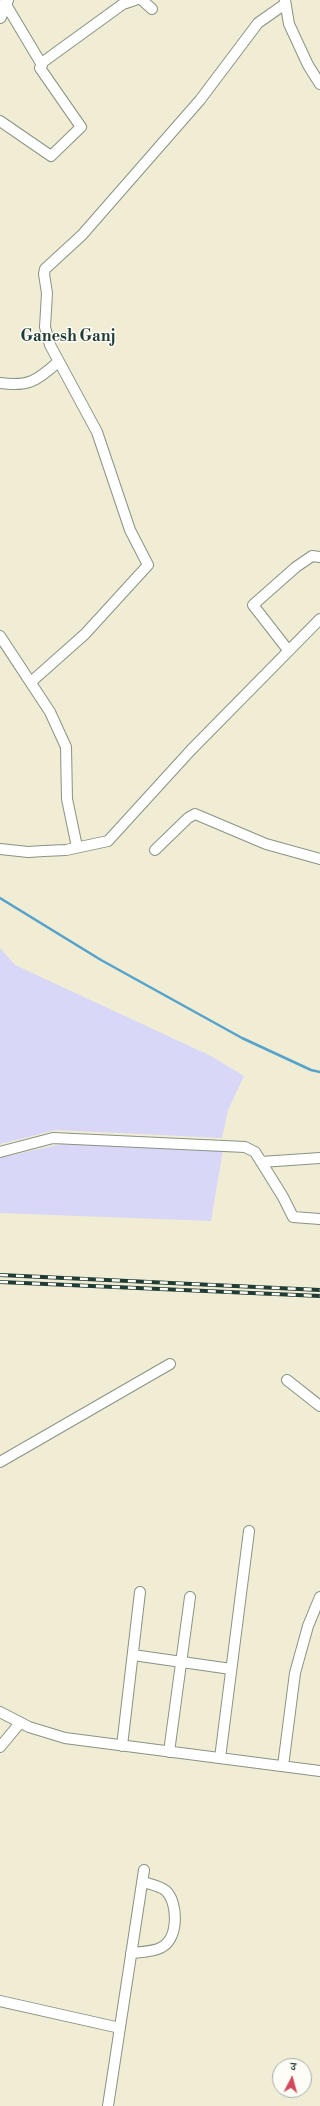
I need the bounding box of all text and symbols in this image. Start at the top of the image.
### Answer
district label: Ganesh Ganj [20,327,116,347]
north arrow [272,2058,312,2098]
text: उ [290,2060,297,2074]

